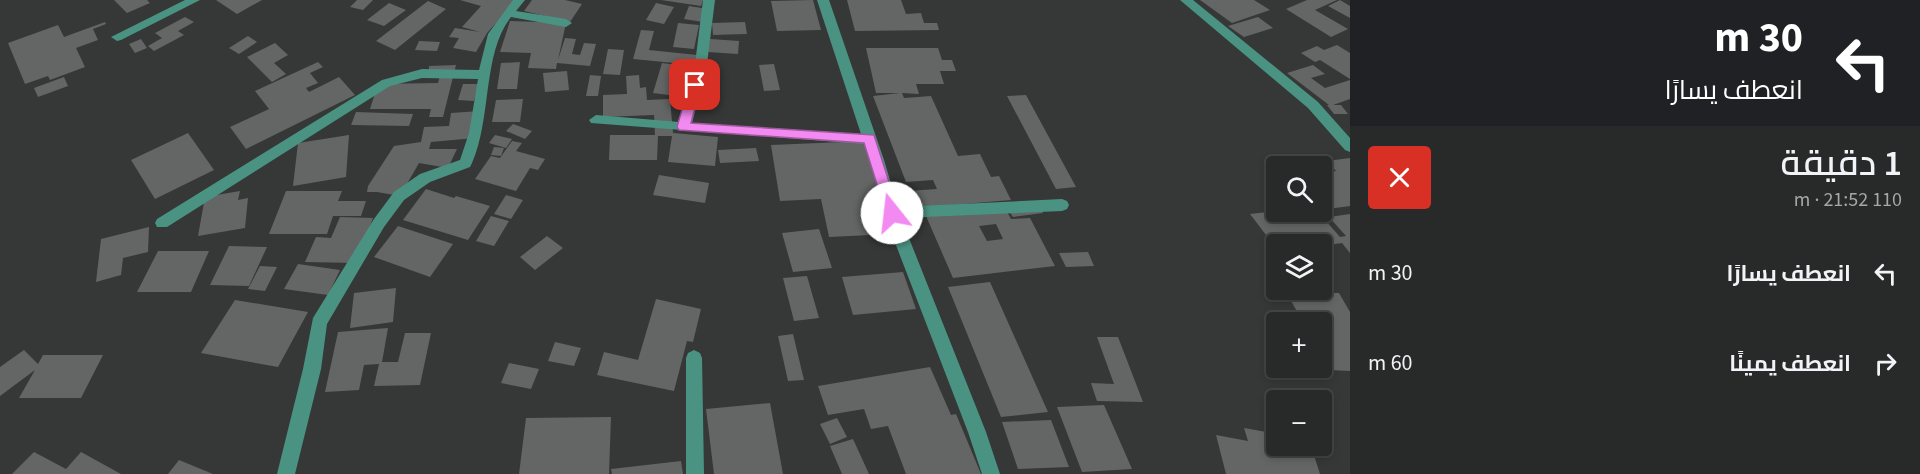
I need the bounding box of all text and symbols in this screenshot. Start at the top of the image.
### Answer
text: 30 m [1714,8,1803,68]
icon: left [1824,24,1902,102]
pin [669,59,720,110]
icon: arrive [678,68,711,101]
text: انعطف يسارًا [1664,71,1803,110]
text: 1 دقيقة [1780,138,1902,189]
button: close [1368,146,1431,209]
map controls [1266,156,1332,456]
button: search [1266,156,1332,222]
position arrow [860,181,924,245]
text: 110 m · 21:52 [1794,186,1902,214]
button: layers [1266,234,1332,300]
text: 30 m [1368,257,1413,289]
icon: left [1869,257,1902,290]
text: انعطف يسارًا [1727,258,1851,290]
button: + [1266,312,1332,378]
text: 60 m [1368,347,1413,379]
icon: right [1869,347,1902,380]
text: انعطف يمينًا [1729,348,1851,380]
button: − [1266,390,1332,456]

